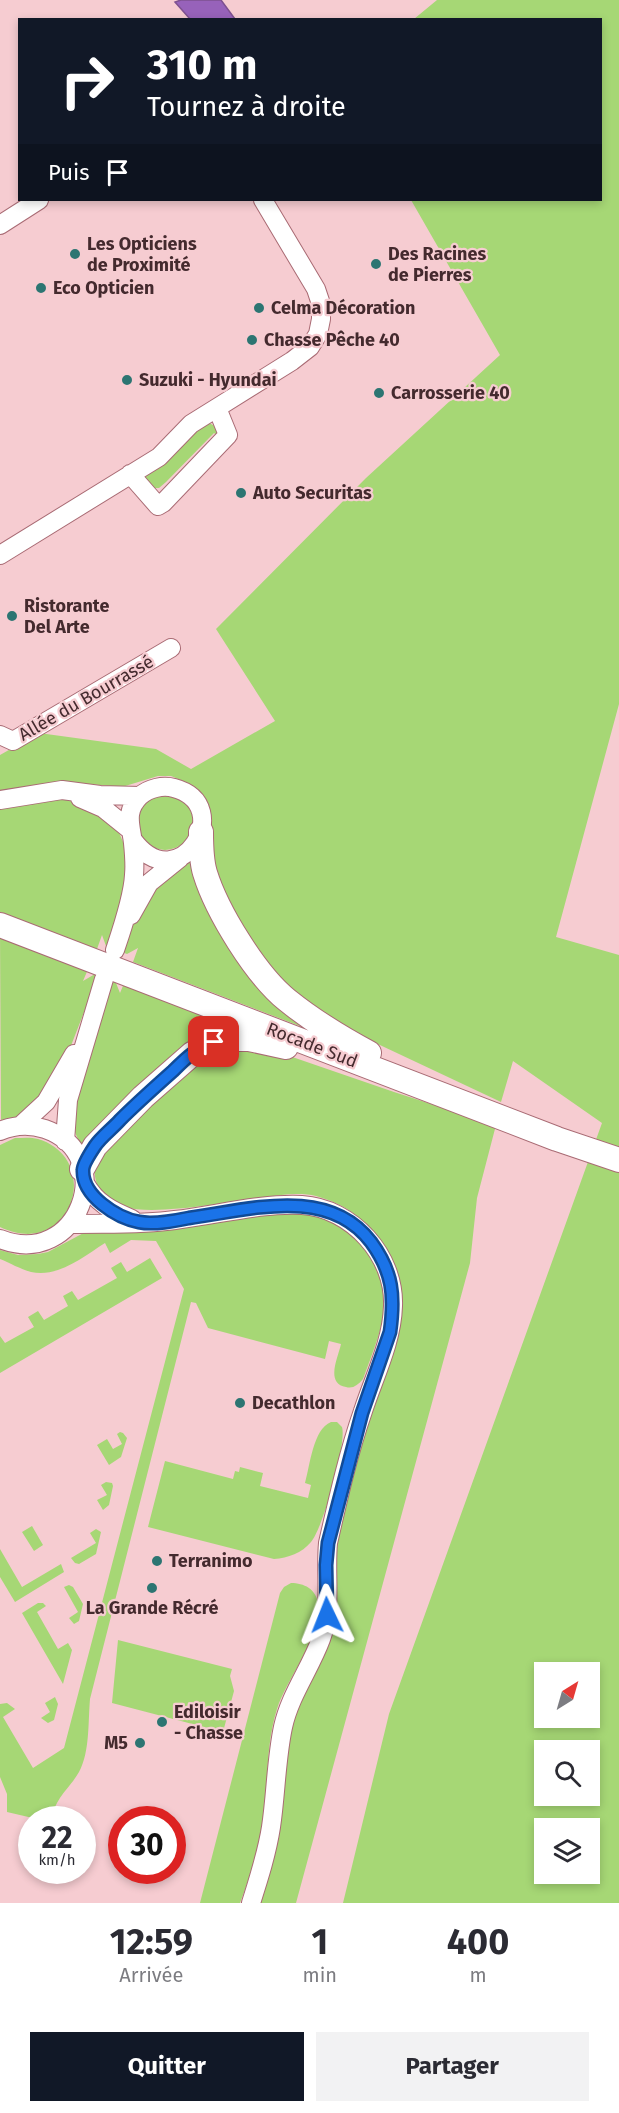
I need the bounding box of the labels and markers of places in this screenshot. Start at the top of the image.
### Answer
place label: Les Opticiens de Proximité [87,233,197,276]
place label: Des Racines de Pierres [388,243,486,286]
marker: Les Opticiens de Proximité [68,247,82,261]
marker: Des Racines de Pierres [369,257,383,271]
place label: Eco Opticien [53,277,154,299]
marker: Eco Opticien [34,281,48,295]
place label: Celma Décoration [271,297,415,319]
marker: Celma Décoration [252,301,266,315]
place label: Chasse Pêche 40 [264,329,400,351]
marker: Chasse Pêche 40 [245,333,259,347]
place label: Suzuki - Hyundai [139,369,277,391]
marker: Suzuki - Hyundai [120,373,134,387]
place label: Carrosserie 40 [391,382,510,404]
marker: Carrosserie 40 [372,386,386,400]
place label: Auto Securitas [252,482,372,504]
marker: Auto Securitas [234,486,248,500]
place label: Ristorante Del Arte [24,595,109,638]
marker: Ristorante Del Arte [5,609,19,623]
pin [188,1016,239,1067]
place label: Decathlon [252,1392,335,1414]
marker: Decathlon [233,1396,247,1410]
place label: Terranimo [169,1550,253,1572]
marker: Terranimo [150,1554,164,1568]
marker: La Grande Récré [145,1581,159,1595]
place label: La Grande Récré [86,1597,218,1619]
place label: Ediloisir - Chasse [174,1701,243,1744]
marker: Ediloisir - Chasse [155,1715,169,1729]
place label: M5 [104,1732,128,1754]
marker: M5 [133,1736,147,1750]

